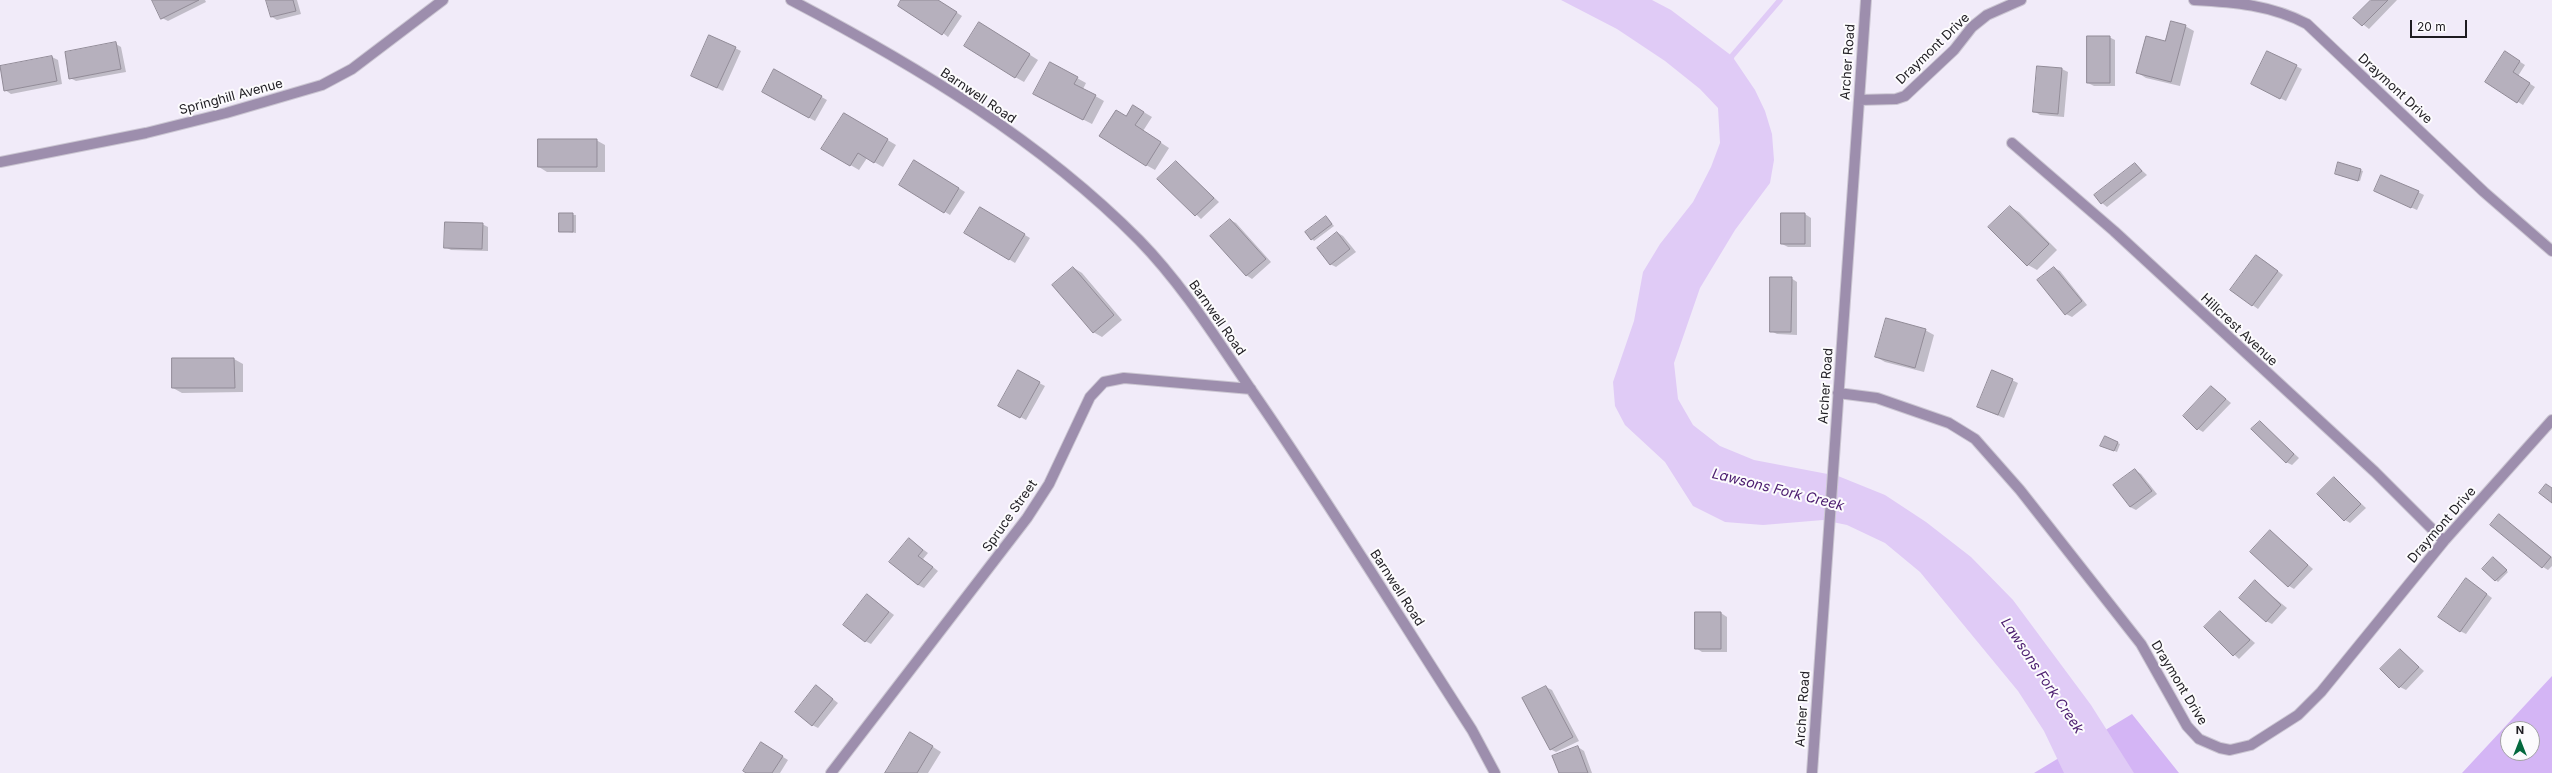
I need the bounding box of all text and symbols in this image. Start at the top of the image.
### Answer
street label: Draymont Drive [1893,10,1973,88]
scale bar [2412,12,2469,38]
text: 20 m [2417,19,2446,34]
street label: Archer Road [1838,23,1858,101]
street label: Draymont Drive [2355,51,2435,127]
street label: Barnwell Road [937,65,1019,127]
street label: Springhill Avenue [177,76,285,118]
street label: Barnwell Road [1185,278,1249,358]
street label: Hillcrest Avenue [2197,290,2281,370]
street label: Archer Road [1816,347,1836,425]
water label: Lawsons Fork Creek [1710,465,1846,515]
street label: Spruce Street [979,477,1041,555]
street label: Draymont Drive [2405,484,2479,566]
street label: Barnwell Road [1367,547,1427,629]
water label: Lawsons Fork Creek [1997,615,2087,737]
street label: Draymont Drive [2148,638,2210,728]
street label: Archer Road [1793,670,1813,748]
north arrow [2500,721,2540,761]
text: N [2516,723,2524,737]

